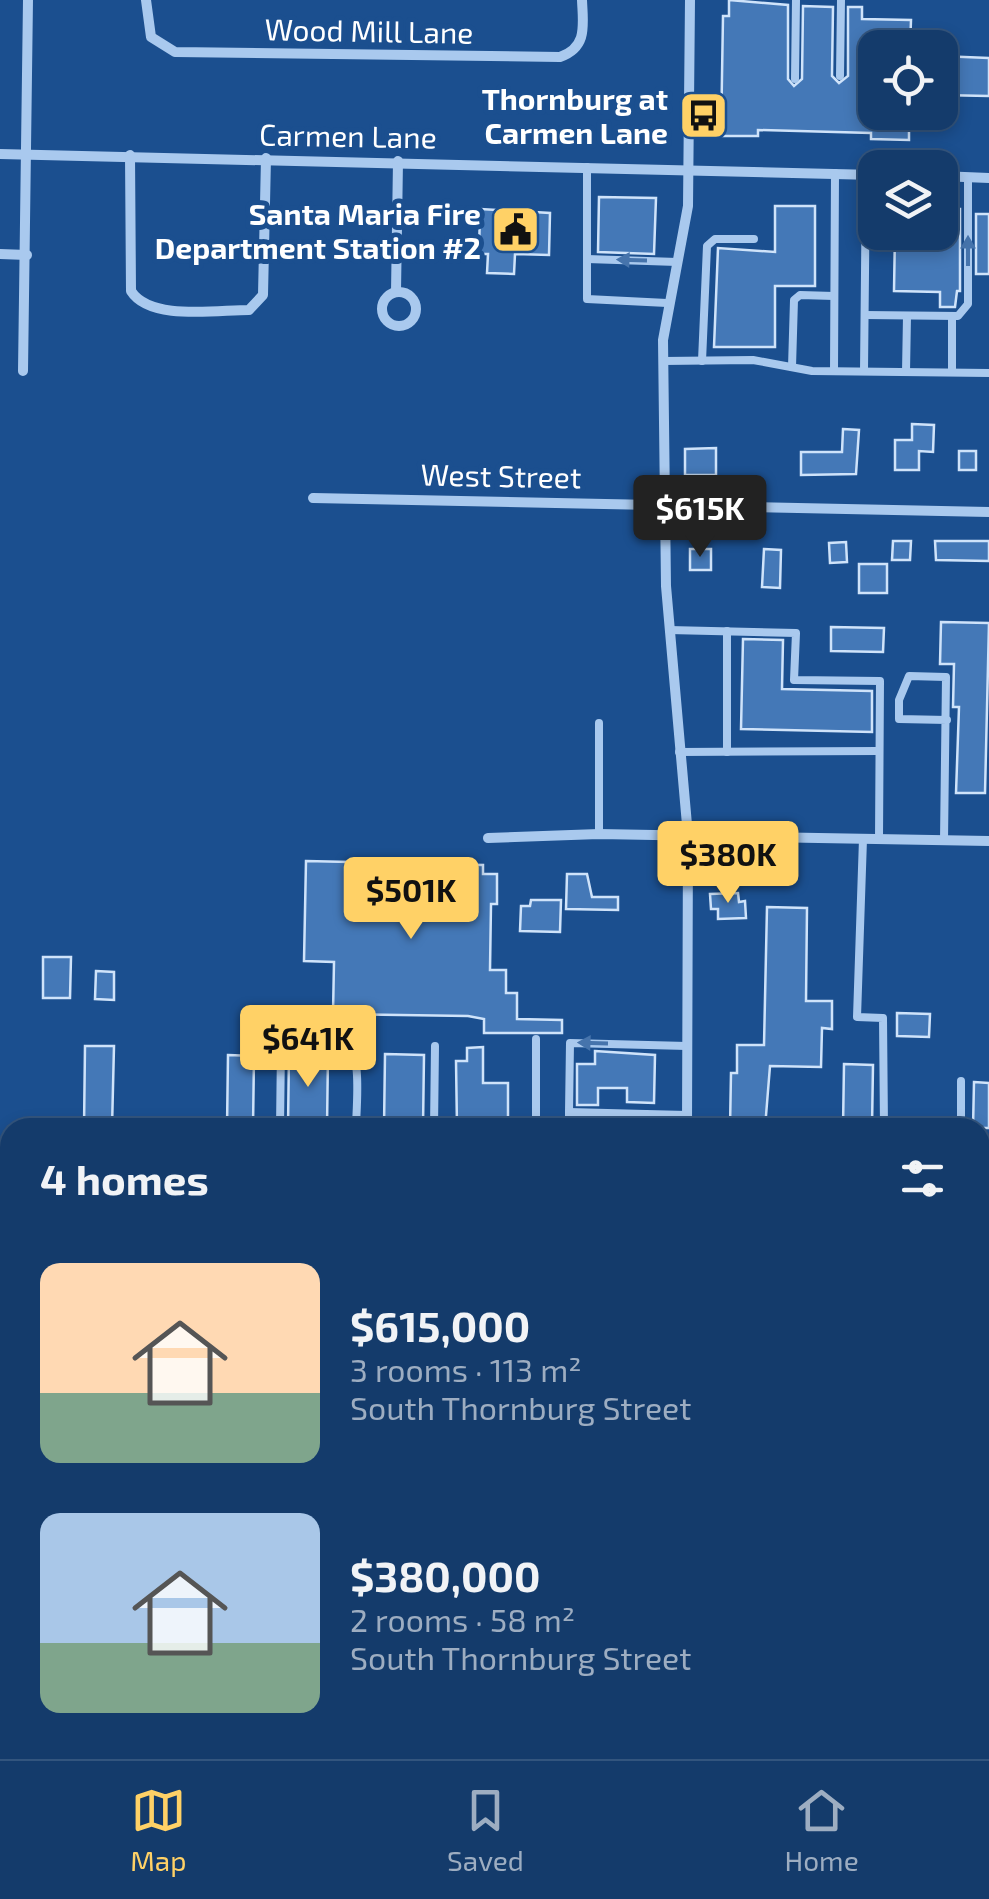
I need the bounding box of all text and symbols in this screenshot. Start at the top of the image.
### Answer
street label: Wood Mill Lane [264,10,474,50]
map controls [858,30,958,250]
button: locate [858,30,958,130]
place label: Thornburg at Carmen Lane [482,80,668,150]
bus stop icon: Thornburg at Carmen Lane [677,89,729,141]
street label: Carmen Lane [259,115,437,155]
button: layers [858,150,958,250]
place label: Santa Maria Fire Department Station #2 [155,195,481,265]
public building icon: Santa Maria Fire Department Station #2 [490,204,542,256]
one-way arrow [960,235,976,267]
one-way arrow [615,252,647,268]
street label: West Street [420,456,582,494]
pin: $615K [630,475,770,560]
text: $615K [655,488,745,526]
pin: $380K [658,821,798,906]
text: $380K [679,834,777,872]
pin: $501K [341,857,481,942]
text: $501K [366,870,456,908]
pin: $641K [238,1005,378,1090]
text: $641K [262,1018,354,1056]
one-way arrow [577,1035,609,1051]
icon: filters [895,1151,950,1206]
text: 4 homes [40,1153,209,1203]
text: $615,000 [350,1300,530,1350]
icon: home [120,1303,240,1423]
text: 3 rooms · 113 m² [350,1350,582,1388]
text: South Thornburg Street [350,1388,691,1426]
text: $380,000 [350,1550,541,1600]
icon: home [120,1553,240,1673]
text: 2 rooms · 58 m² [350,1600,575,1638]
text: South Thornburg Street [350,1638,691,1676]
tab: Map [130,1783,186,1877]
tab: Saved [447,1783,524,1877]
tab: Home [785,1783,859,1877]

